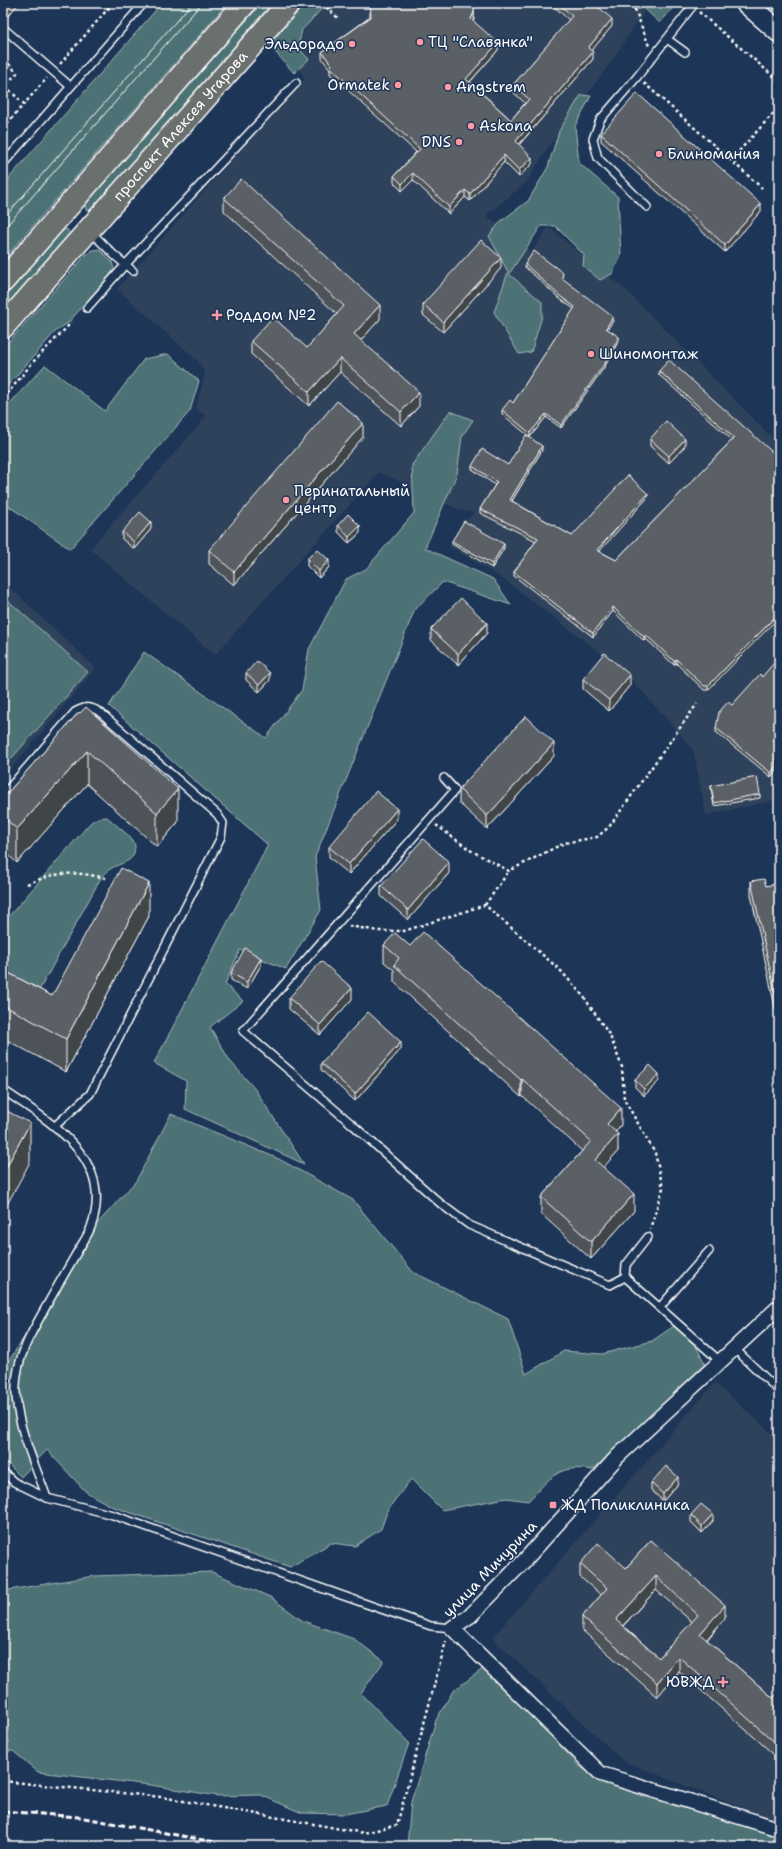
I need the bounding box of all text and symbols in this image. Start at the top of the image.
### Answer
place label: ТЦ "Славянка" [428,32,533,52]
place label: Эльдорадо [265,34,344,54]
marker: ТЦ "Славянка" [415,37,425,47]
marker: Эльдорадо [347,39,357,49]
street label: проспект Алексея Угарова [108,46,253,206]
place label: Ormatek [328,75,390,95]
place label: Angstrem [456,77,526,97]
marker: Ormatek [393,80,403,90]
marker: Angstrem [443,82,453,92]
place label: Askona [479,116,533,136]
marker: Askona [466,121,476,131]
place label: DNS [421,132,451,152]
marker: DNS [454,137,464,147]
place label: Блиномания [667,144,760,164]
marker: Блиномания [654,149,664,159]
place label: Роддом №2 [226,305,316,325]
marker: Роддом №2 [211,309,223,321]
place label: Шиномонтаж [599,344,699,364]
marker: Шиномонтаж [586,349,596,359]
place label: Перинатальный центр [294,481,410,518]
marker: Перинатальный центр [281,495,291,505]
place label: ЖД Поликлиника [561,1495,690,1515]
marker: ЖД Поликлиника [548,1500,558,1510]
street label: улица Мичурина [439,1516,542,1622]
place label: ЮВЖД [666,1672,715,1692]
marker: ЮВЖД [717,1676,729,1688]

